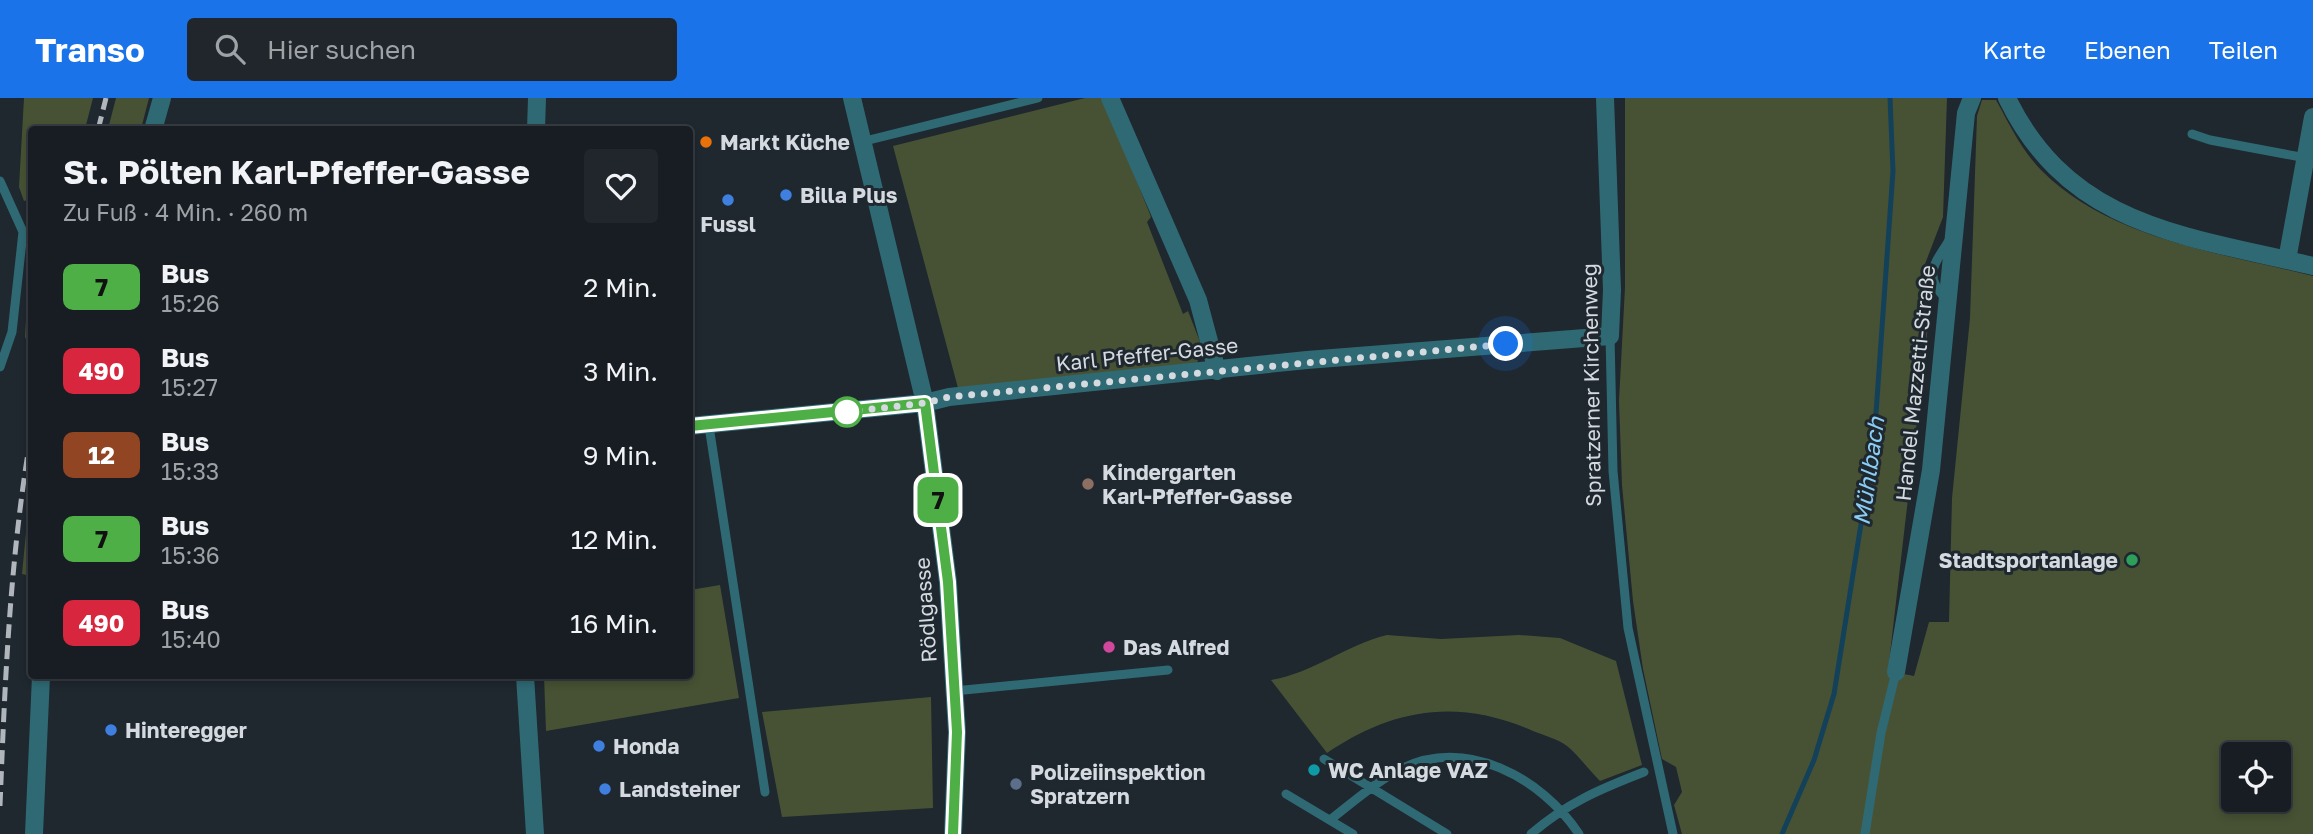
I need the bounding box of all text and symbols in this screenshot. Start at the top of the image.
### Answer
search box [187,18,677,81]
text: Transo [35,30,145,69]
icon: search [211,30,249,68]
text: Hier suchen [267,34,416,65]
text: Karte [1983,35,2046,64]
text: Ebenen [2084,35,2171,64]
text: Teilen [2209,35,2278,64]
place label: Markt Küche [720,129,850,155]
marker: Markt Küche [698,134,714,150]
button: heart [584,149,658,223]
text: St. Pölten Karl-Pfeffer-Gasse [63,152,530,191]
place label: Billa Plus [800,182,898,208]
marker: Billa Plus [778,187,794,203]
marker: Fussl [720,192,736,208]
text: Zu Fuß · 4 Min. · 260 m [63,198,308,226]
place label: Fussl [700,211,756,237]
text: Bus [161,258,209,289]
street label: Spratzerner Kirchenweg [1576,263,1606,507]
street label: Handel Mazzetti-Straße [1890,264,1940,502]
text: 7 [95,272,108,301]
text: 2 Min. [583,272,658,303]
text: 15:26 [161,289,220,317]
your location [1488,326,1523,361]
street label: Karl Pfeffer-Gasse [1055,331,1239,377]
text: Bus [161,342,209,373]
text: 490 [79,356,124,385]
text: 3 Min. [583,356,658,387]
text: 15:27 [161,373,218,401]
unlabelled marker [832,397,862,427]
water label: Mühlbach [1847,414,1890,527]
text: Bus [161,426,209,457]
text: 12 [88,440,115,469]
text: 9 Min. [583,440,658,471]
text: 15:33 [161,457,219,485]
place label: Kindergarten Karl-Pfeffer-Gasse [1102,459,1292,509]
marker: Kindergarten Karl-Pfeffer-Gasse [1080,476,1096,492]
line badge: 7 [915,477,961,523]
text: 7 [931,485,945,514]
text: Bus [161,510,209,541]
text: 7 [95,524,108,553]
text: 12 Min. [571,524,658,555]
text: 15:36 [161,541,220,569]
place label: Stadtsportanlage [1939,547,2118,573]
marker: Stadtsportanlage [2124,552,2140,568]
street label: Rödlgasse [908,557,942,663]
text: Bus [161,594,209,625]
text: 490 [79,608,124,637]
text: 16 Min. [570,608,658,639]
text: 15:40 [161,625,221,653]
place label: Das Alfred [1123,634,1229,660]
marker: Das Alfred [1101,639,1117,655]
place label: Hinteregger [125,717,247,743]
marker: Hinteregger [103,722,119,738]
place label: Honda [613,733,679,759]
marker: Honda [591,738,607,754]
map controls [2221,742,2291,812]
button: locate [2221,742,2291,812]
place label: WC Anlage VAZ [1328,757,1488,783]
place label: Polizeiinspektion Spratzern [1030,759,1206,809]
marker: WC Anlage VAZ [1306,762,1322,778]
place label: Landsteiner [619,776,740,802]
marker: Polizeiinspektion Spratzern [1008,776,1024,792]
marker: Landsteiner [597,781,613,797]

